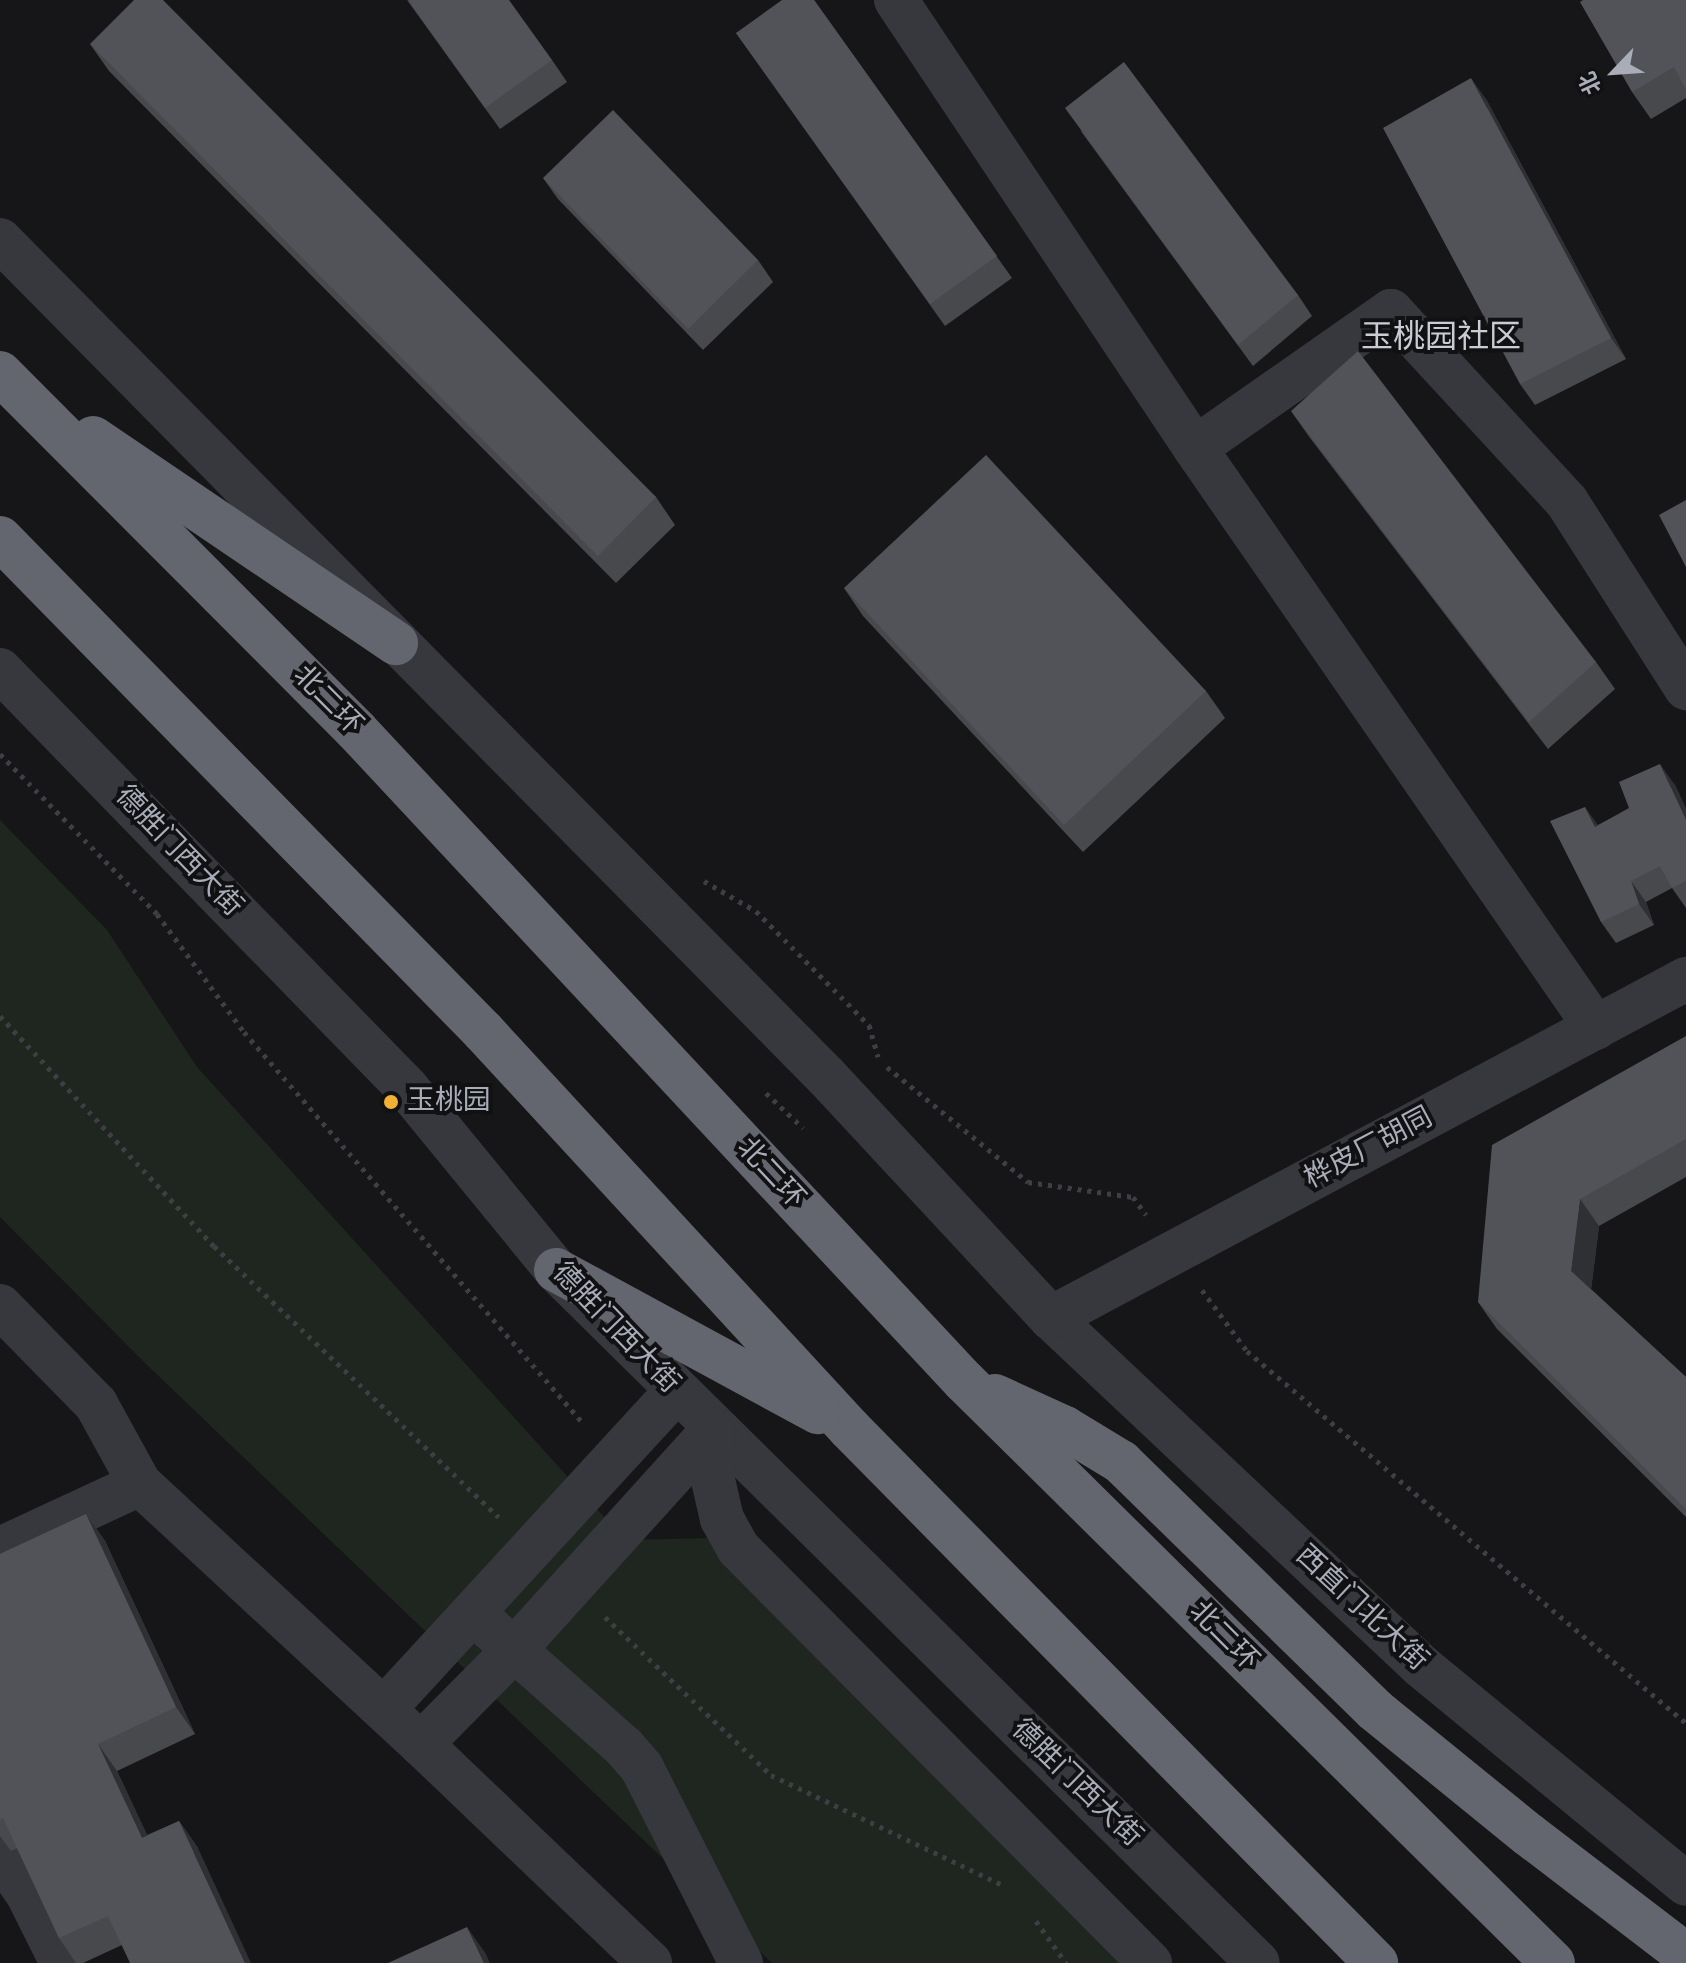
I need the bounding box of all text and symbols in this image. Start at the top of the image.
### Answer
north arrow [1574,32,1654,112]
text: 北 [1575,67,1609,98]
district label: 玉桃园社区 [1361,320,1521,358]
street label: 北二环 [285,659,369,743]
street label: 德胜门西大街 [108,780,248,924]
place label: 玉桃园 [407,1085,491,1119]
marker: 玉桃园 [382,1093,400,1111]
street label: 桦皮厂胡同 [1299,1101,1439,1197]
street label: 北二环 [729,1132,811,1216]
street label: 德胜门西大街 [545,1257,685,1401]
street label: 西直门北大街 [1288,1539,1434,1679]
street label: 北二环 [1181,1595,1265,1679]
street label: 德胜门西大街 [1004,1714,1148,1854]

